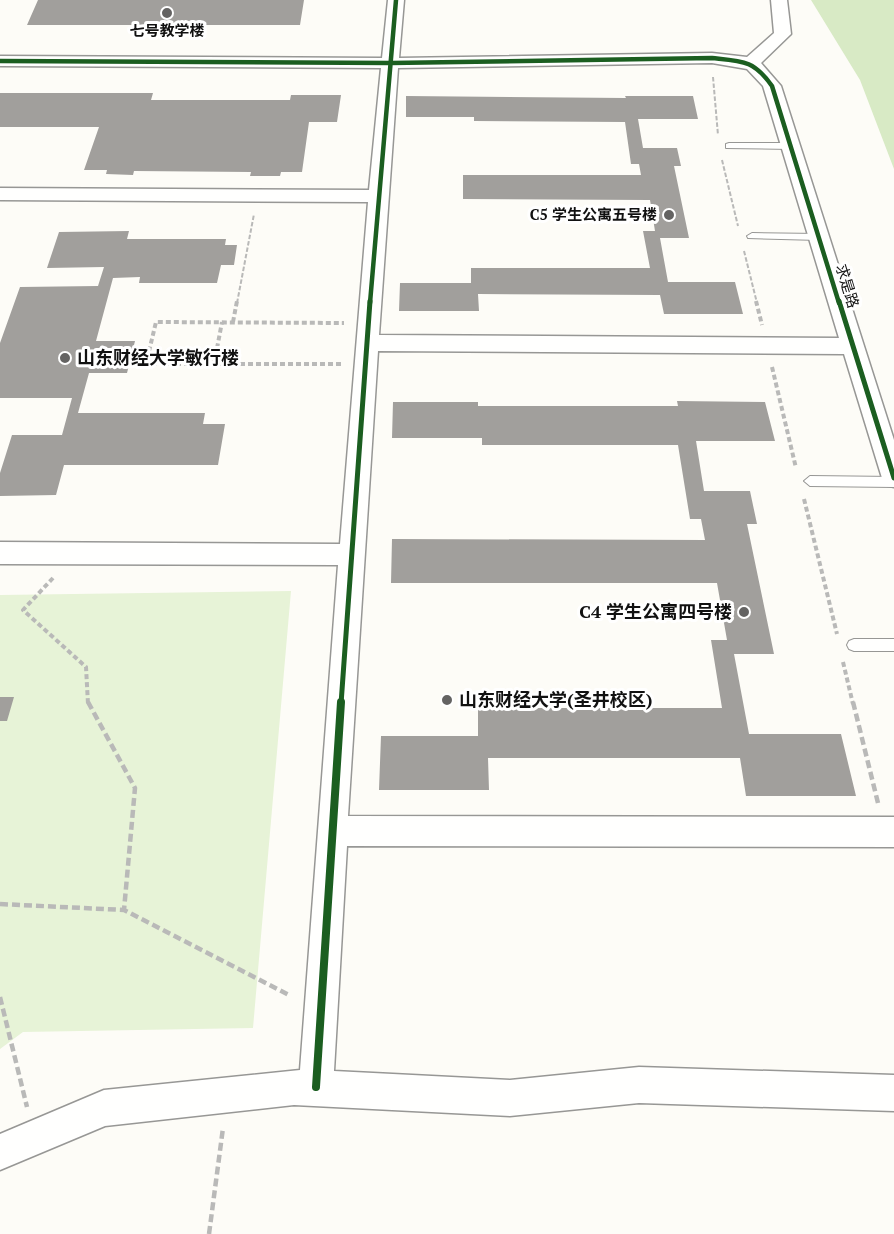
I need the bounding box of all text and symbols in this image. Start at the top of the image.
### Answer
marker: 七号教学楼 [160,6,174,20]
place label: 七号教学楼 [129,20,205,40]
place label: C5 学生公寓五号楼 [530,204,657,224]
marker: C5 学生公寓五号楼 [662,208,676,222]
street label: 求是路 [832,261,864,310]
place label: 山东财经大学敏行楼 [77,345,239,369]
marker: 山东财经大学敏行楼 [58,351,72,365]
place label: C4 学生公寓四号楼 [579,599,732,623]
marker: C4 学生公寓四号楼 [737,605,751,619]
place label: 山东财经大学(圣井校区) [459,687,653,711]
marker: 山东财经大学(圣井校区) [440,693,454,707]

